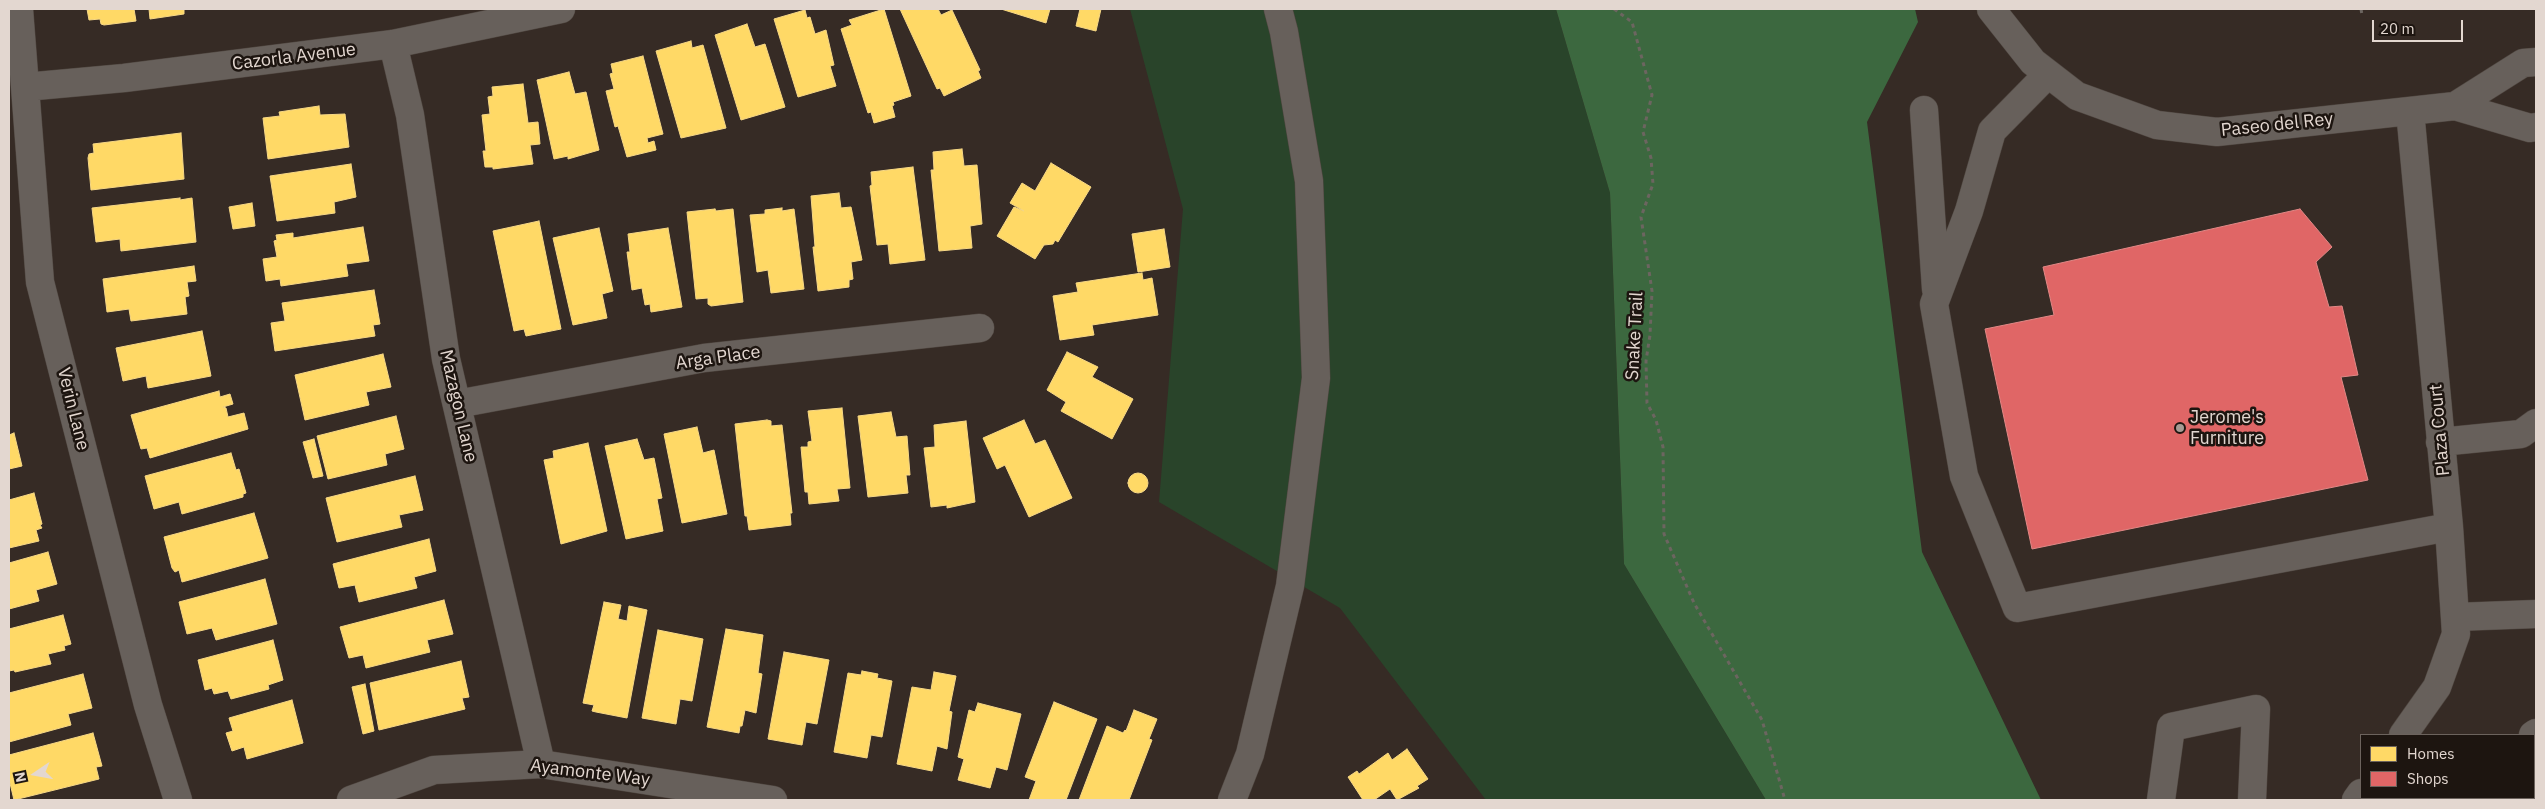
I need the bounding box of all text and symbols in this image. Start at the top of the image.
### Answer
scale bar [2375,10,2466,42]
text: 20 m [2380,19,2415,38]
street label: Cazorla Avenue [231,39,357,75]
street label: Paseo del Rey [2220,108,2334,142]
street label: Snake Trail [1622,291,1648,381]
street label: Arga Place [674,341,762,375]
street label: Mazagon Lane [435,348,481,464]
street label: Verin Lane [52,365,94,453]
street label: Plaza Court [2425,383,2455,477]
place label: Jerome's Furniture [2190,407,2264,449]
marker: Jerome's Furniture [2174,422,2186,434]
legend [2360,734,2535,799]
text: Homes [2407,744,2455,763]
north arrow [10,749,60,799]
street label: Ayamonte Way [529,755,651,791]
text: Shops [2407,769,2449,788]
text: N [10,770,30,784]

